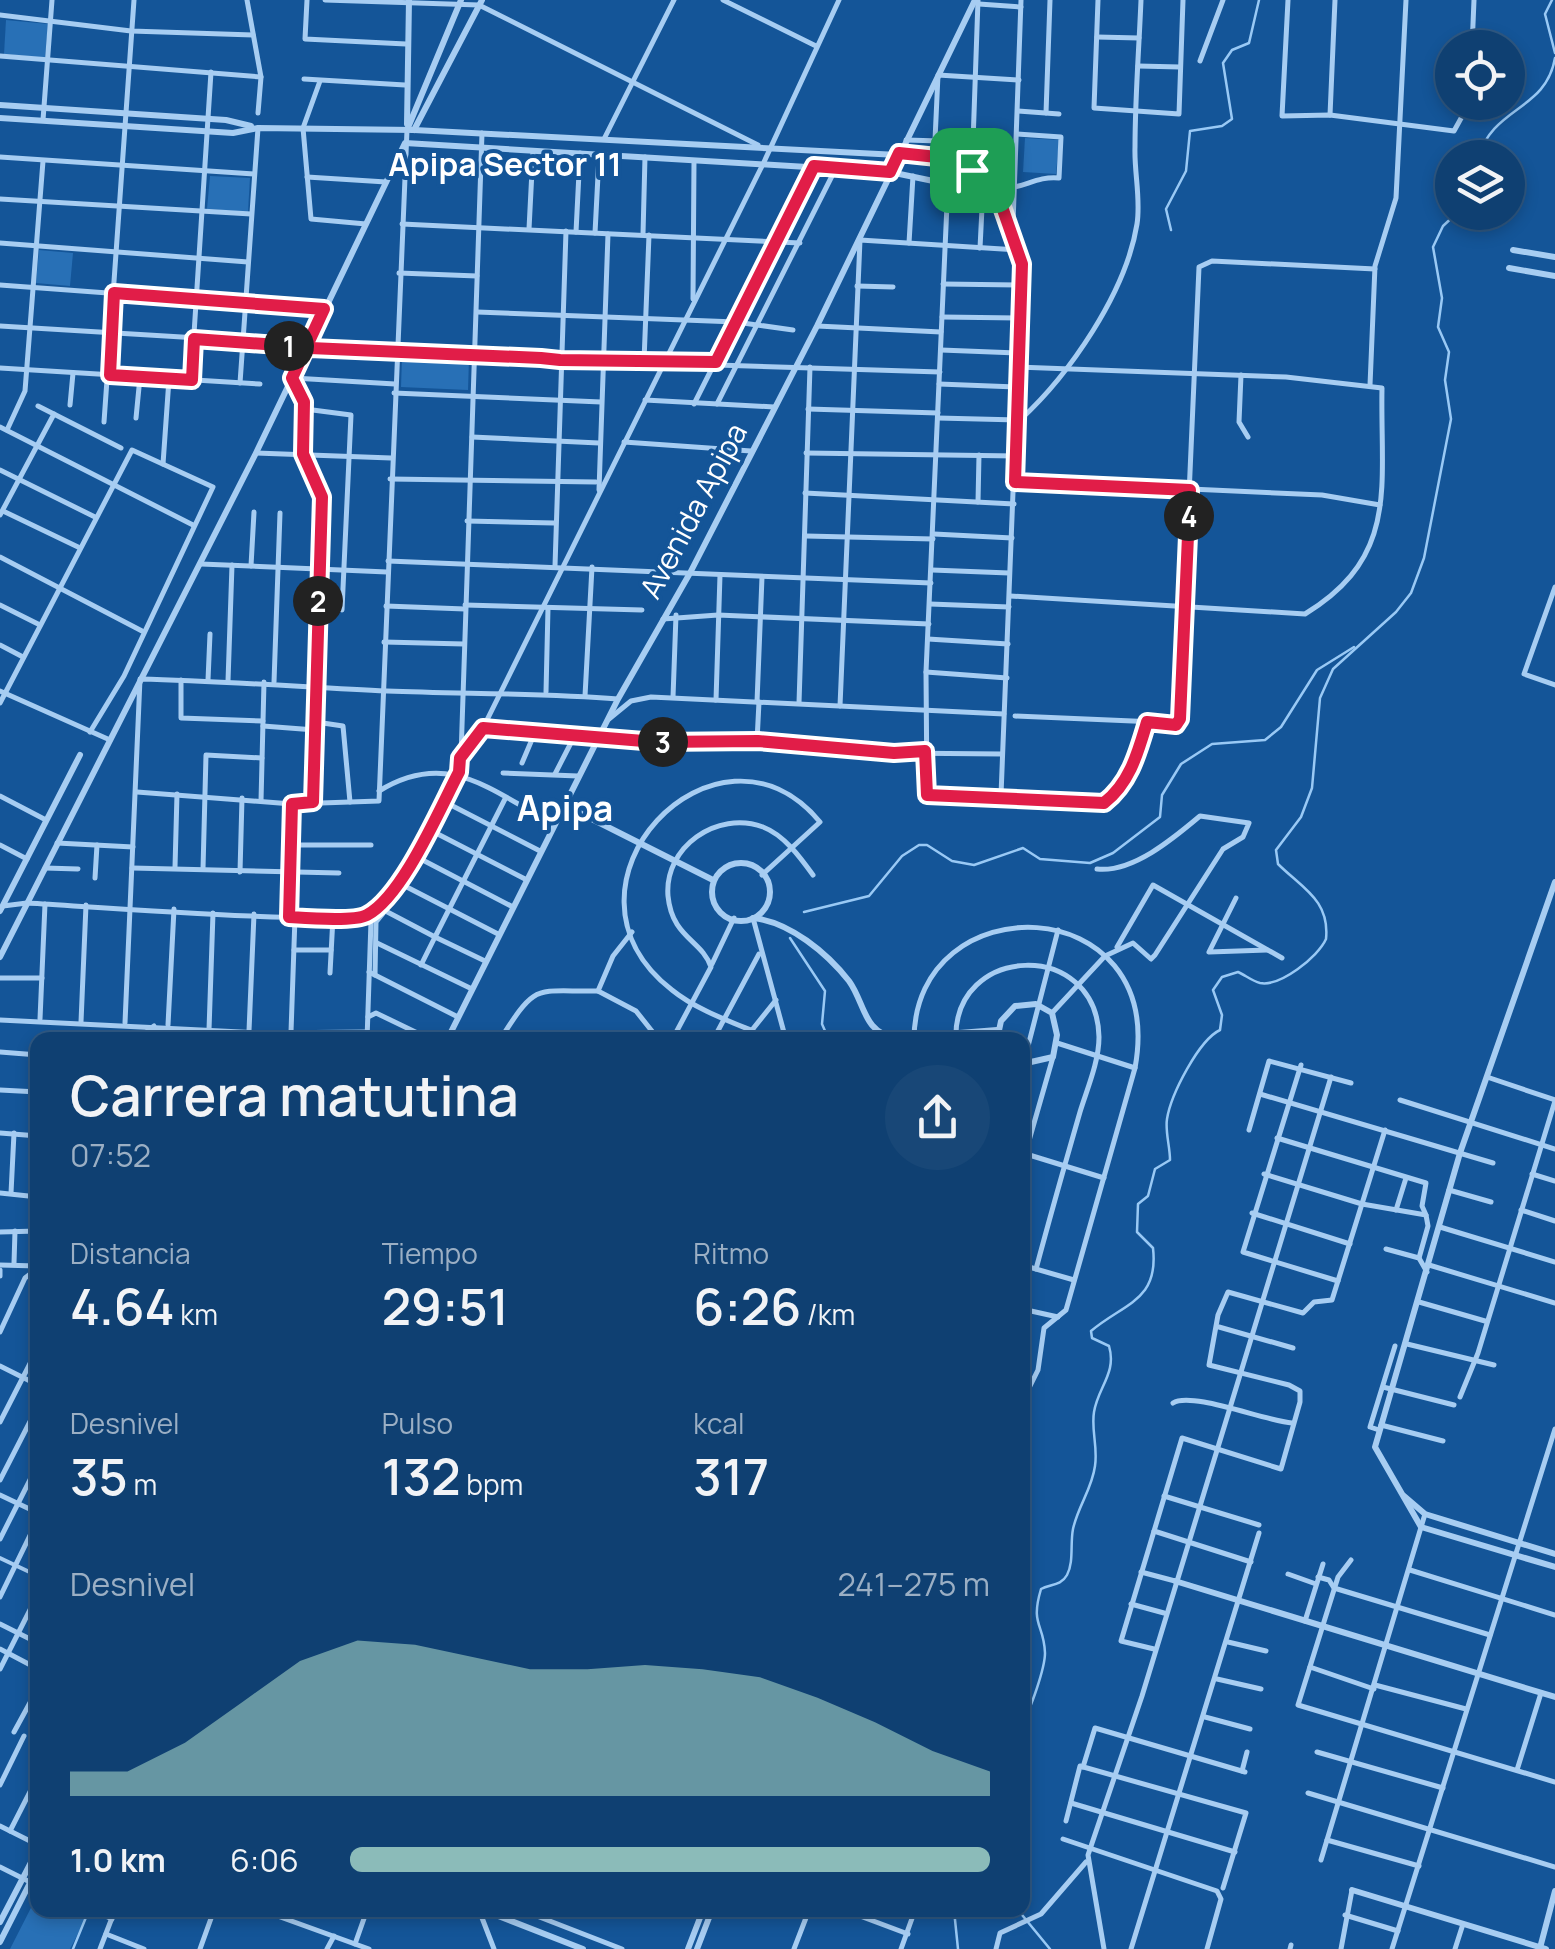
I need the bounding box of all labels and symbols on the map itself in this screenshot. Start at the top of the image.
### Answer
pin [930,128,1015,213]
district label: Apipa Sector 11 [388,142,622,186]
pin: 1 [264,321,314,371]
street label: Avenida Apipa [629,415,756,605]
pin: 4 [1164,491,1214,541]
pin: 2 [293,576,343,626]
pin: 3 [638,717,688,767]
district label: Apipa [517,784,613,832]

